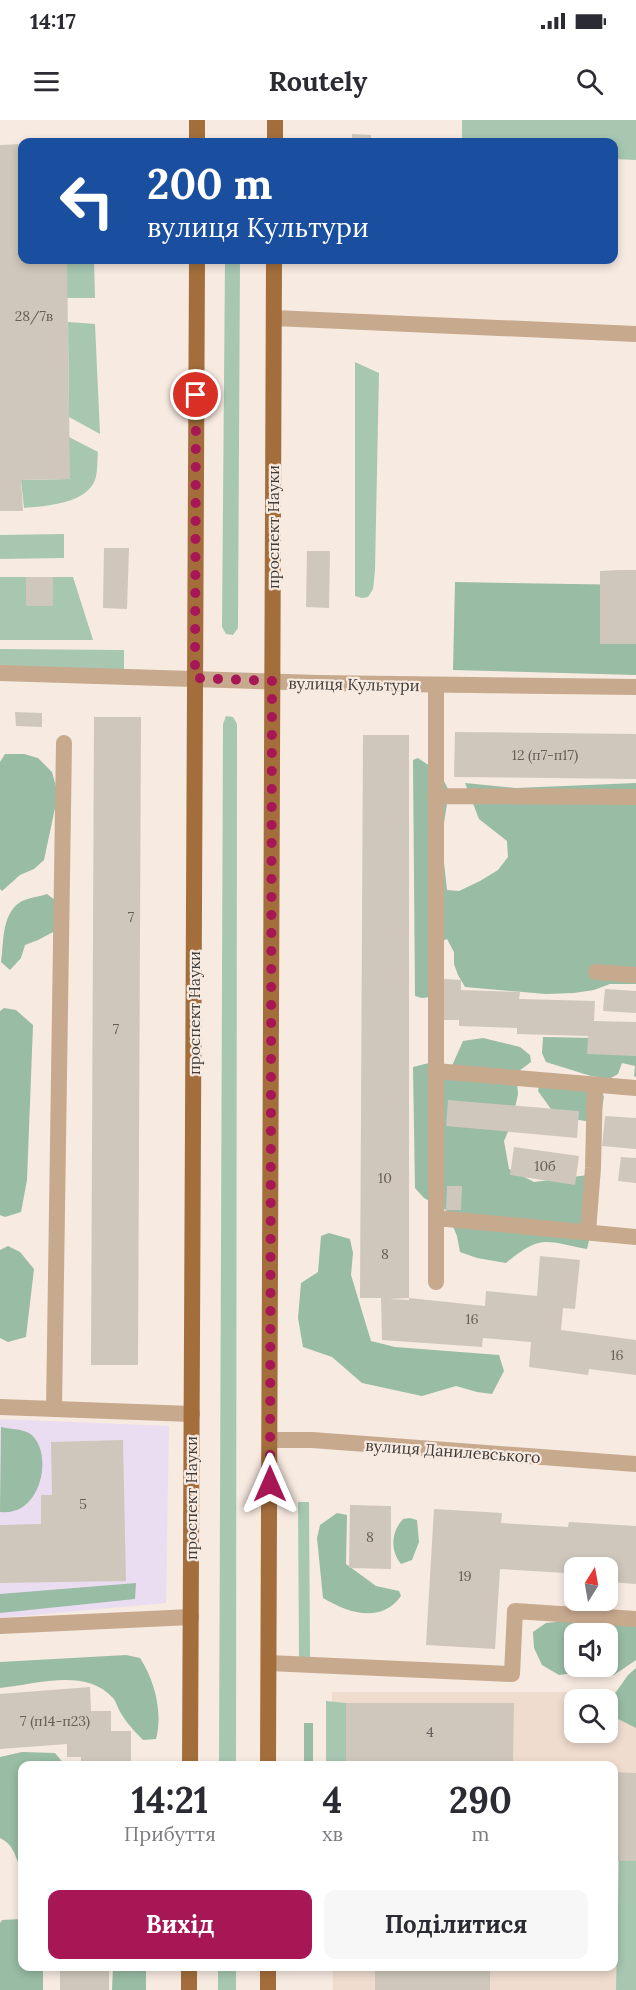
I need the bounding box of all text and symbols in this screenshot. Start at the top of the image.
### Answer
text: 14:17 [30,7,76,35]
text: Routely [269,64,367,98]
icon: menu [30,65,63,98]
icon: search [573,65,606,98]
text: 200 m [147,157,273,211]
icon: left [48,162,126,240]
text: вулиця Культури [147,210,369,244]
house number: 28/7в [15,307,53,325]
pin [170,369,221,420]
icon: arrive [179,378,212,411]
street label: проспект Науки [263,465,283,589]
street label: вулиця Культури [288,673,420,695]
house number: 12 (п7-п17) [512,746,578,764]
house number: 7 [128,908,135,926]
street label: проспект Науки [184,951,204,1075]
house number: 7 [113,1020,120,1038]
house number: 10б [534,1157,556,1175]
house number: 10 [378,1169,392,1187]
house number: 8 [381,1245,389,1263]
house number: 16 [465,1310,479,1328]
house number: 16 [610,1346,624,1364]
street label: вулиця Данилевського [365,1435,541,1467]
street label: проспект Науки [181,1436,201,1560]
position arrow [238,1452,302,1516]
house number: 5 [79,1495,87,1513]
house number: 8 [366,1528,374,1546]
north arrow [564,1557,618,1611]
map controls [564,1557,618,1743]
house number: 19 [458,1567,472,1585]
button: sound [564,1623,618,1677]
button: search [564,1689,618,1743]
house number: 7 (п14-п23) [20,1712,90,1730]
house number: 4 [426,1723,434,1741]
text: 14:21 [131,1777,209,1823]
text: 4 [323,1777,342,1823]
text: 290 [449,1777,512,1823]
text: Прибуття [124,1821,216,1846]
text: хв [322,1821,343,1846]
text: m [472,1821,489,1846]
button: Вихід [48,1890,312,1959]
button: Поділитися [324,1890,588,1959]

